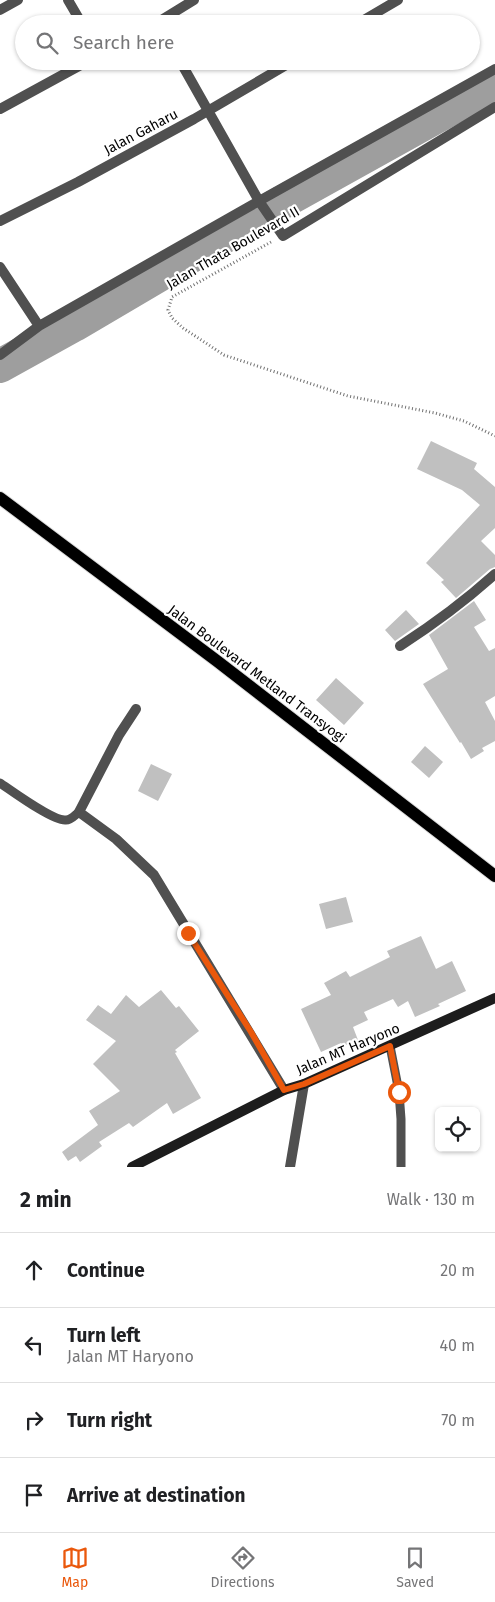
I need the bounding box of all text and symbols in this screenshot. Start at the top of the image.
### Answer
search box [15,15,480,70]
icon: search [33,29,61,57]
text: Search here [73,31,174,54]
street label: Jalan Gaharu [101,105,181,159]
street label: Jalan Thata Boulevard II [163,203,303,293]
street label: Jalan Boulevard Metland Transyogi [165,601,349,747]
route end [177,922,200,945]
street label: Jalan MT Haryono [294,1020,402,1078]
route start [388,1081,411,1104]
map controls [435,1107,480,1152]
button: locate [435,1107,480,1152]
text: 2 min [20,1187,72,1213]
text: Walk · 130 m [387,1190,475,1209]
icon: ahead [20,1256,48,1284]
text: Continue [67,1259,145,1282]
text: 20 m [440,1261,475,1280]
text: Turn left [67,1324,141,1347]
icon: left [20,1331,48,1359]
text: 40 m [440,1336,475,1355]
text: Jalan MT Haryono [67,1347,194,1366]
icon: right [20,1406,48,1434]
text: Turn right [67,1409,152,1432]
text: 70 m [441,1411,475,1430]
icon: arrive [20,1481,48,1509]
text: Arrive at destination [67,1484,246,1507]
tab: Map [61,1544,89,1591]
tab: Directions [210,1544,275,1591]
tab: Saved [396,1544,434,1591]

